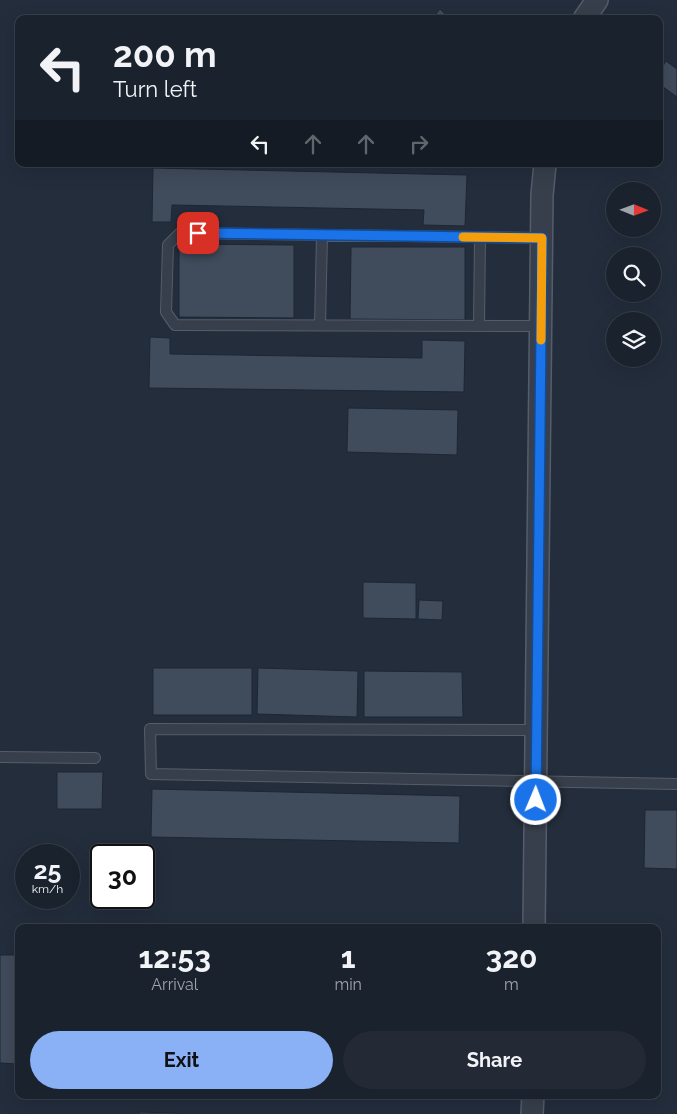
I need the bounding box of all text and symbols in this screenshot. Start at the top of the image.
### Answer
text: 200 m [113,34,217,75]
icon: left [30,35,95,100]
text: Turn left [113,76,197,102]
icon: left [246,130,274,158]
icon: ahead [299,130,327,158]
icon: ahead [352,130,380,158]
icon: right [405,130,433,158]
north arrow [606,182,661,238]
map controls [606,182,661,367]
pin [177,212,219,254]
icon: arrive [184,219,212,247]
button: search [606,247,661,302]
button: layers [606,312,661,367]
position arrow [509,773,561,825]
speed limit sign: 30 [90,844,155,909]
text: 25 [34,855,61,885]
text: km/h [32,882,63,896]
text: 12:53 [138,940,211,975]
text: 1 [341,940,356,975]
text: 320 [485,940,538,975]
text: Arrival [151,975,198,994]
text: min [334,975,362,994]
text: m [504,975,519,994]
button: Exit [30,1031,333,1089]
button: Share [343,1031,646,1089]

